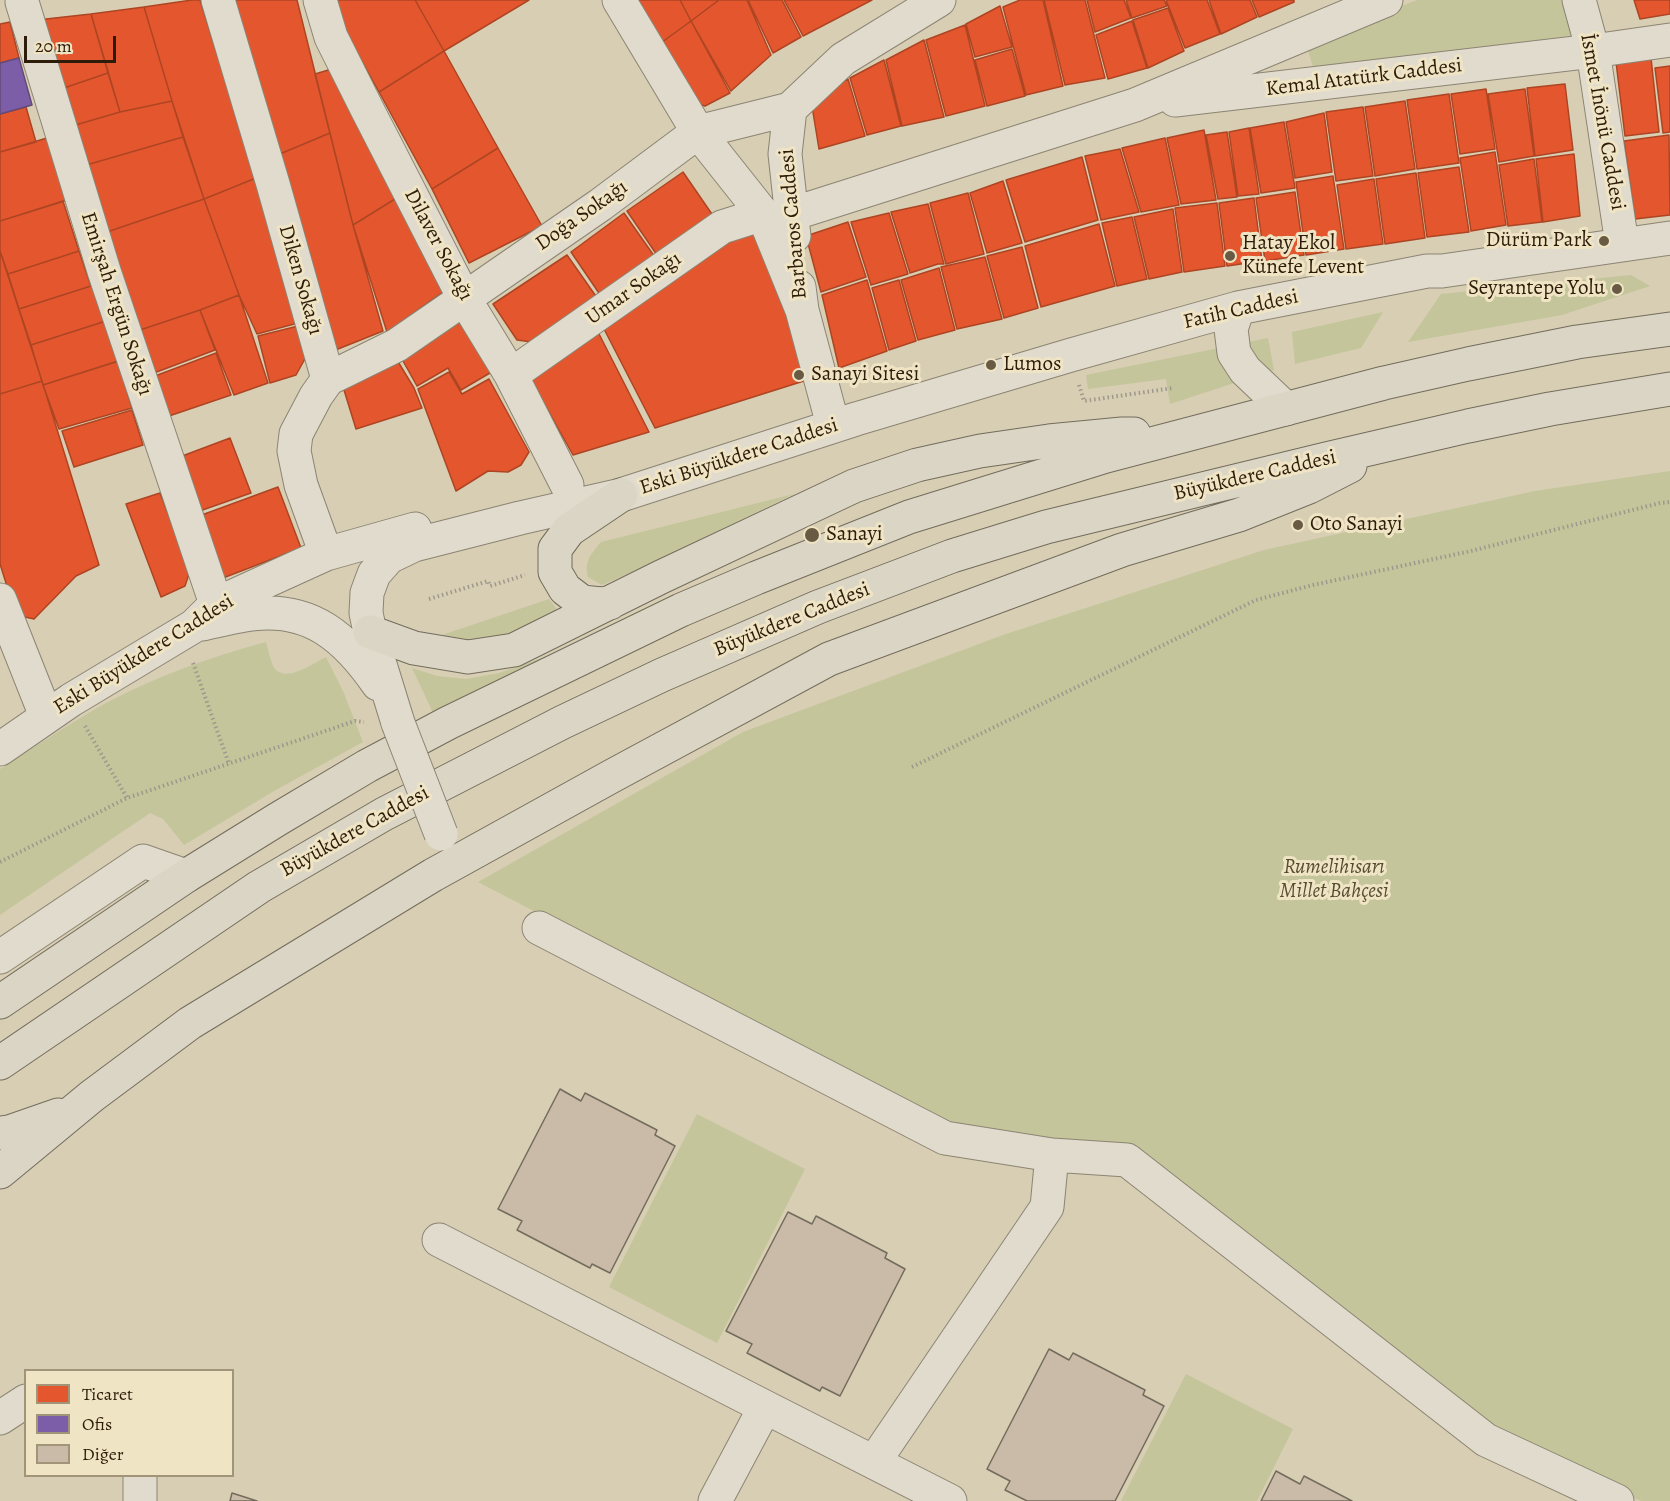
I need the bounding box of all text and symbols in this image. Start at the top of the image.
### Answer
scale bar [27,24,118,62]
street label: İsmet İnönü Caddesi [1574,32,1630,212]
text: 20 m [35,34,72,58]
street label: Kemal Atatürk Caddesi [1264,53,1464,103]
street label: Barbaros Caddesi [775,148,813,300]
street label: Doğa Sokağı [531,175,633,257]
street label: Dilaver Sokağı [398,185,478,305]
street label: Emirşah Ergün Sokağı [74,209,158,399]
street label: Diken Sokağı [272,222,328,338]
place label: Dürüm Park [1485,228,1592,254]
place label: Hatay Ekol Künefe Levent [1242,231,1364,281]
marker: Dürüm Park [1597,234,1611,248]
street label: Umar Sokağı [581,247,687,331]
marker: Hatay Ekol Künefe Levent [1223,249,1237,263]
place label: Seyrantepe Yolu [1468,276,1605,302]
marker: Seyrantepe Yolu [1610,282,1624,296]
street label: Fatih Caddesi [1181,285,1301,335]
place label: Lumos [1003,352,1061,378]
marker: Lumos [984,358,998,372]
place label: Sanayi Sitesi [811,362,919,388]
marker: Sanayi Sitesi [792,368,806,382]
street label: Eski Büyükdere Caddesi [637,413,841,501]
street label: Büyükdere Caddesi [1171,445,1339,507]
place label: Oto Sanayi [1310,512,1403,538]
marker: Oto Sanayi [1291,518,1305,532]
place label: Sanayi [826,522,883,548]
marker: Sanayi [803,526,821,544]
street label: Büyükdere Caddesi [710,577,874,663]
street label: Eski Büyükdere Caddesi [49,589,239,721]
street label: Büyükdere Caddesi [276,781,434,883]
park label: Rumelihisarı Millet Bahçesi [1280,855,1388,905]
legend [24,1369,234,1477]
text: Ticaret [82,1382,133,1406]
text: Ofis [82,1412,112,1436]
text: Diğer [82,1442,124,1466]

